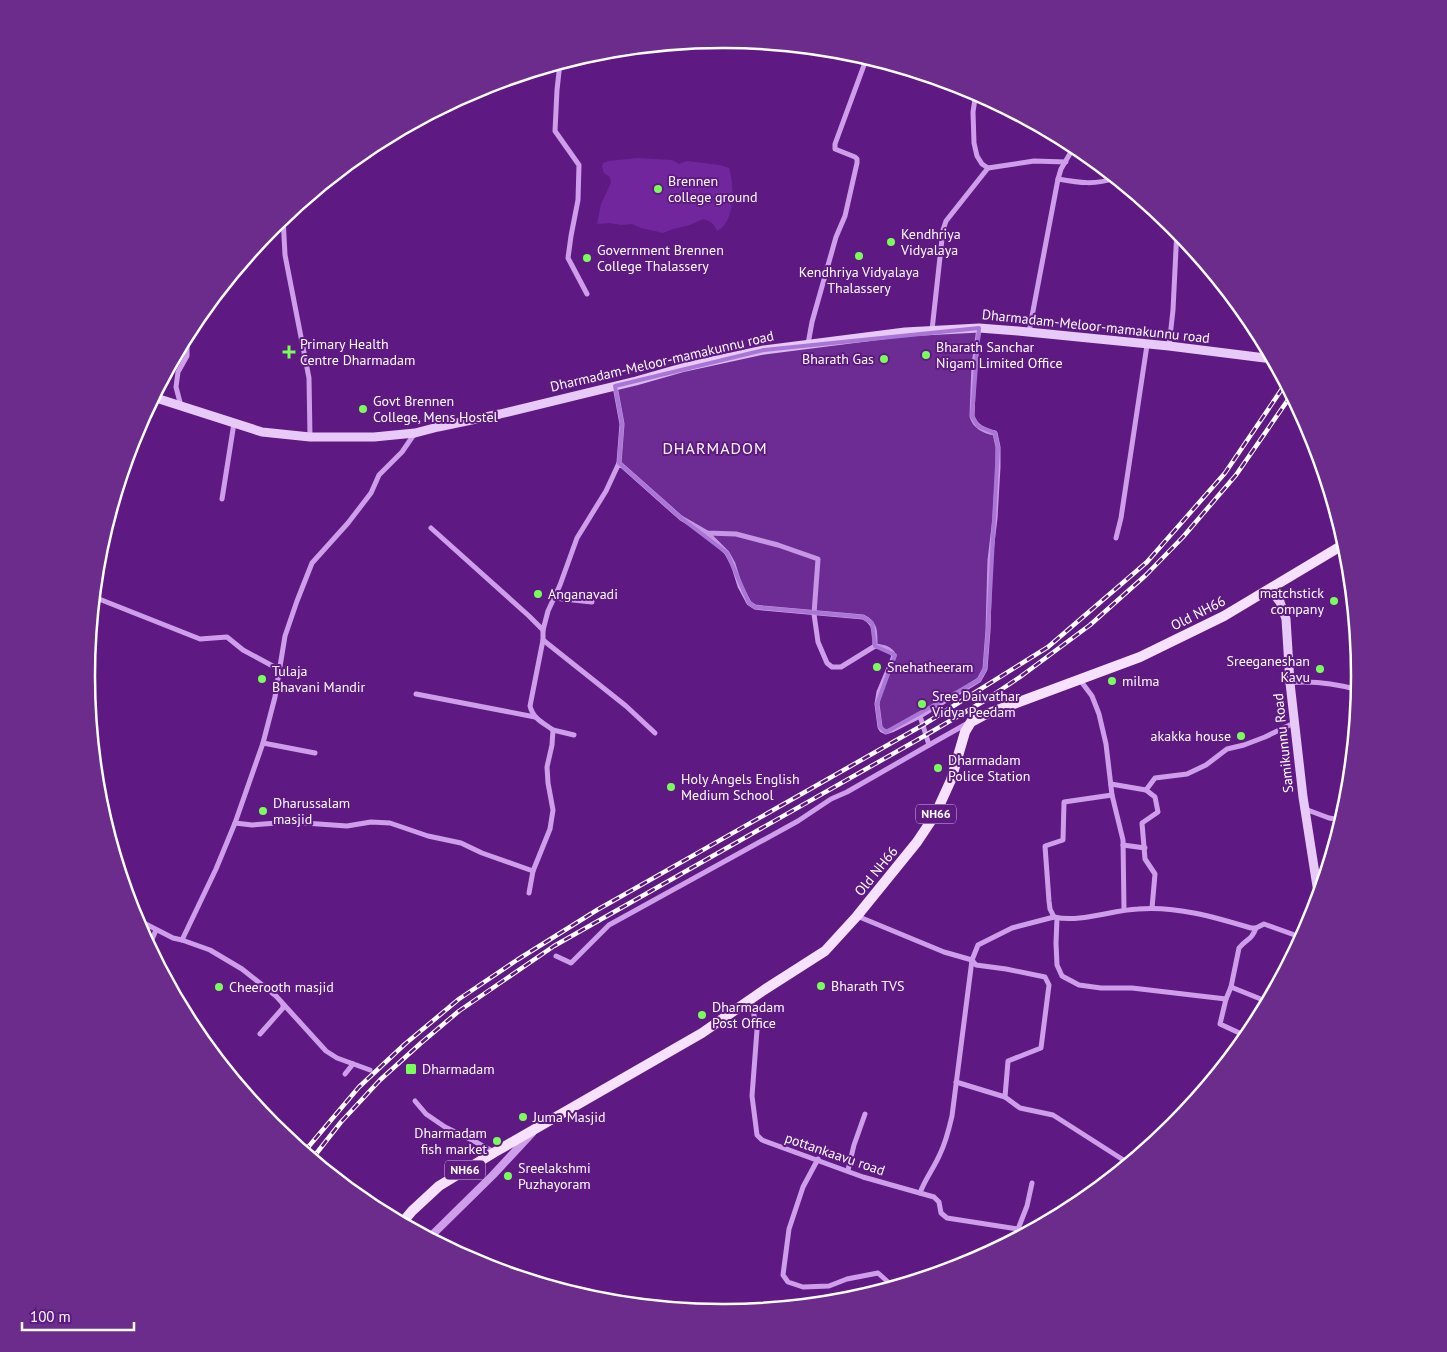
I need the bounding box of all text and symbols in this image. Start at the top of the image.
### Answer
place label: Brennen college ground [668,172,758,206]
marker: Brennen college ground [652,183,664,195]
place label: Kendhriya Vidyalaya [900,225,961,259]
marker: Kendhriya Vidyalaya [885,236,897,248]
place label: Government Brennen College Thalassery [597,241,724,275]
marker: Kendhriya Vidyalaya Thalassery [853,250,865,262]
marker: Government Brennen College Thalassery [581,252,593,264]
place label: Kendhriya Vidyalaya Thalassery [799,263,919,297]
street label: Dharmadam-Meloor-mamakunnu road [981,305,1211,347]
street label: Dharmadam-Meloor-mamakunnu road [548,326,776,396]
place label: Primary Health Centre Dharmadam [300,335,415,369]
place label: Bharath Sanchar Nigam Limited Office [936,338,1063,372]
marker: Primary Health Centre Dharmadam [282,345,296,359]
marker: Bharath Sanchar Nigam Limited Office [920,349,932,361]
place label: Bharath Gas [802,350,874,368]
marker: Bharath Gas [878,353,890,365]
place label: Govt Brennen College, Mens Hostel [373,392,498,426]
marker: Govt Brennen College, Mens Hostel [357,403,369,415]
district label: DHARMADOM [662,438,768,458]
place label: matchstick company [1260,584,1324,618]
place label: Anganavadi [548,585,618,603]
marker: Anganavadi [532,588,544,600]
street label: Old NH66 [1168,592,1228,634]
marker: matchstick company [1328,595,1340,607]
place label: Sreeganeshan Kavu [1227,652,1310,686]
place label: Snehatheeram [887,658,973,676]
marker: Snehatheeram [871,661,883,673]
place label: Tulaja Bhavani Mandir [272,662,366,696]
marker: Sreeganeshan Kavu [1314,663,1326,675]
place label: milma [1122,672,1160,690]
marker: Tulaja Bhavani Mandir [256,673,268,685]
marker: milma [1106,675,1118,687]
place label: Sree Daivathar Vidya Peedam [931,687,1020,721]
street label: Samikunnu Road [1269,692,1297,794]
marker: Sree Daivathar Vidya Peedam [916,698,928,710]
place label: akakka house [1151,727,1231,745]
marker: akakka house [1235,730,1247,742]
place label: Dharmadam Police Station [948,751,1030,785]
marker: Dharmadam Police Station [932,762,944,774]
place label: Holy Angels English Medium School [681,770,800,804]
marker: Holy Angels English Medium School [665,781,677,793]
place label: Dharussalam masjid [273,794,350,828]
road number: NH66 [916,804,956,824]
marker: Dharussalam masjid [257,805,269,817]
street label: Old NH66 [850,842,902,900]
place label: Bharath TVS [831,977,904,995]
place label: Cheerooth masjid [229,978,334,996]
marker: Bharath TVS [815,980,827,992]
marker: Cheerooth masjid [213,981,225,993]
place label: Dharmadam Post Office [712,998,785,1032]
marker: Dharmadam Post Office [696,1009,708,1021]
place label: Dharmadam [422,1060,495,1078]
marker: Dharmadam [404,1062,418,1076]
place label: Juma Masjid [532,1108,606,1126]
marker: Juma Masjid [517,1111,529,1123]
place label: Dharmadam fish market [414,1124,487,1158]
street label: pottankaavu road [783,1128,887,1180]
marker: Dharmadam fish market [491,1135,503,1147]
place label: Sreelakshmi Puzhayoram [518,1159,591,1193]
road number: NH66 [445,1160,485,1180]
marker: Sreelakshmi Puzhayoram [502,1170,514,1182]
scale bar [22,1300,135,1332]
text: 100 m [30,1307,71,1326]

